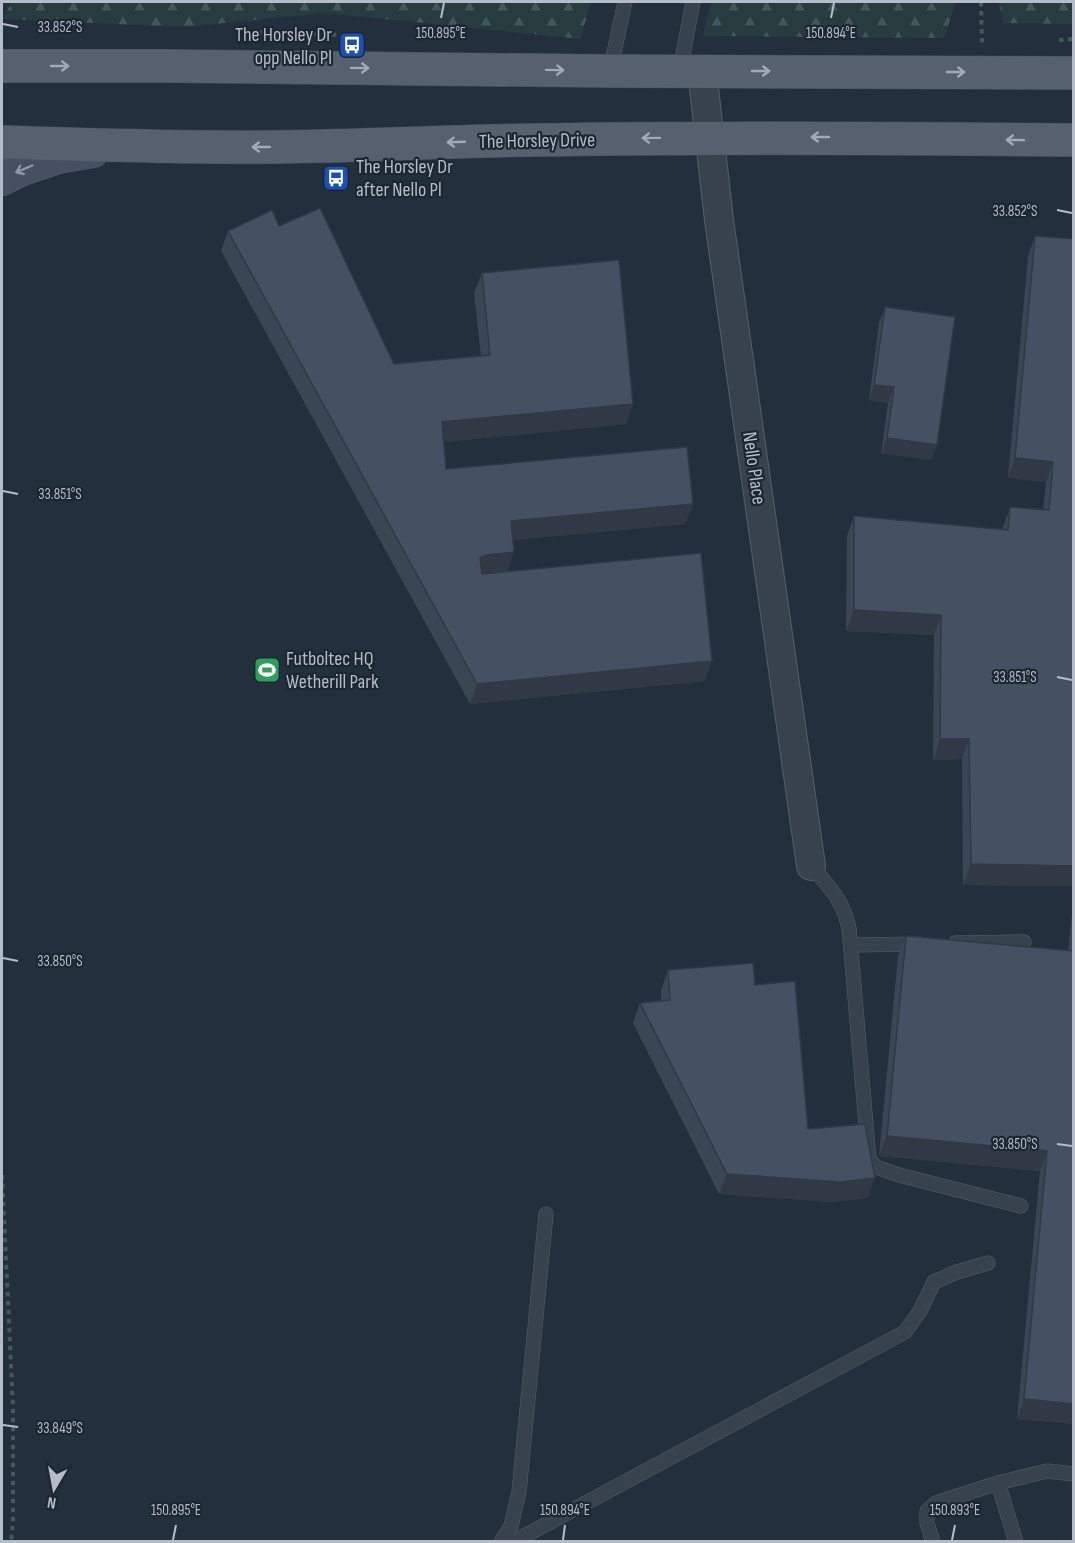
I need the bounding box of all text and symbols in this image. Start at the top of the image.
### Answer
text: 33.852°S [38,18,83,37]
place label: The Horsley Dr opp Nello Pl [235,23,332,70]
text: 150.895°E [416,24,466,43]
text: 150.894°E [806,24,856,43]
bus stop icon: The Horsley Dr opp Nello Pl [337,30,367,60]
one-way arrow [49,60,69,72]
one-way arrow [349,62,369,74]
one-way arrow [544,64,564,76]
one-way arrow [750,65,770,77]
one-way arrow [945,66,965,78]
street label: The Horsley Drive [479,128,595,154]
one-way arrow [811,131,831,143]
one-way arrow [641,132,661,144]
one-way arrow [1006,134,1026,145]
one-way arrow [446,136,466,148]
one-way arrow [251,141,271,153]
place label: The Horsley Dr after Nello Pl [356,155,453,202]
bus stop icon: The Horsley Dr after Nello Pl [321,163,351,193]
one-way arrow [15,164,33,175]
text: 33.852°S [993,202,1038,221]
street label: Nello Place [737,430,771,506]
text: 33.851°S [38,485,82,504]
place label: Futboltec HQ Wetherill Park [286,647,379,694]
sports icon: Futboltec HQ Wetherill Park [252,655,282,685]
text: 33.851°S [993,668,1037,687]
text: 33.850°S [37,952,83,971]
text: 33.850°S [992,1135,1038,1154]
text: 33.849°S [37,1419,83,1438]
north arrow [24,1459,84,1519]
text: N [46,1492,58,1512]
text: 150.895°E [151,1501,201,1520]
text: 150.894°E [540,1501,590,1520]
text: 150.893°E [930,1501,980,1520]

